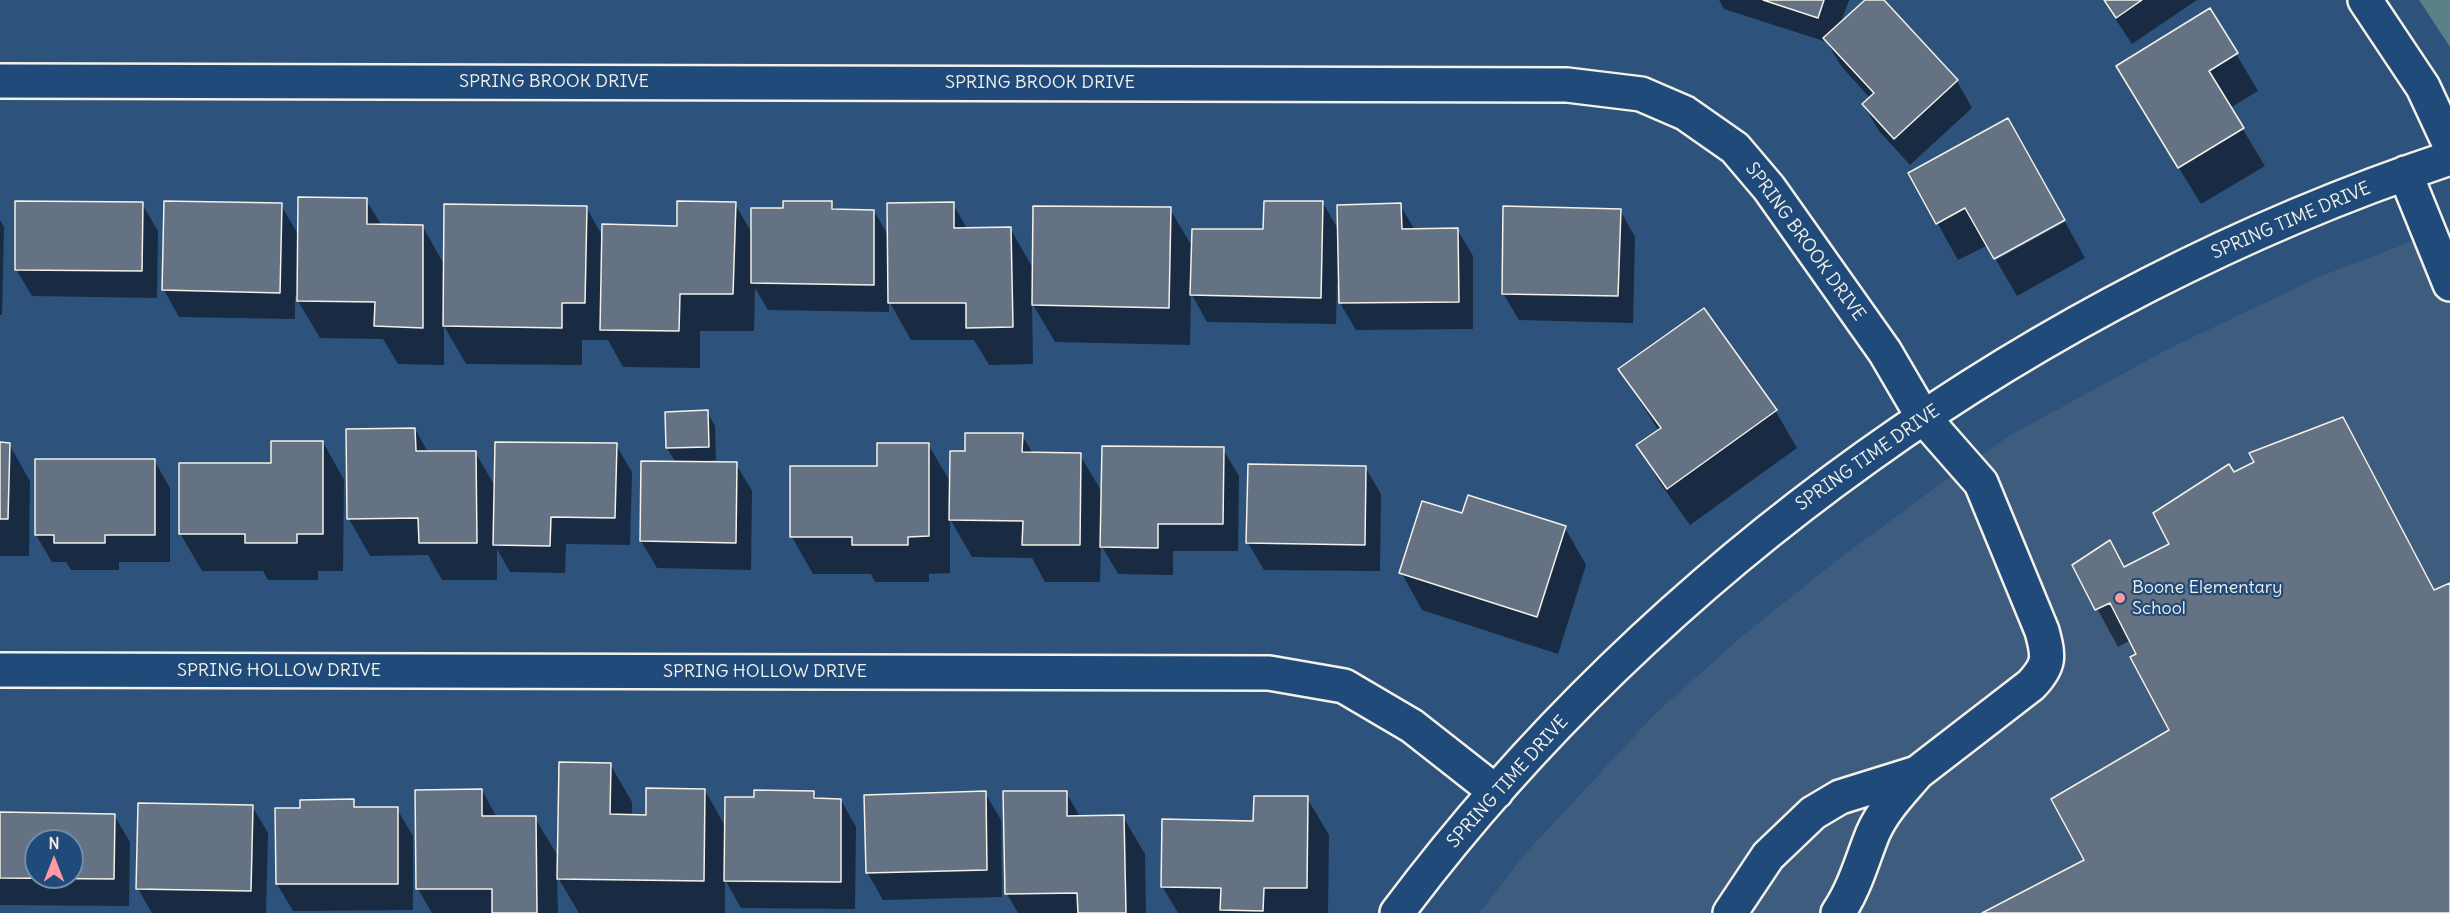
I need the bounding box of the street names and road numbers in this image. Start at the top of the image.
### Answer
street label: SPRING BROOK DRIVE [459,71,649,93]
street label: SPRING BROOK DRIVE [945,72,1135,94]
street label: SPRING BROOK DRIVE [1740,159,1870,325]
street label: SPRING TIME DRIVE [2208,178,2374,264]
street label: SPRING TIME DRIVE [1792,400,1944,516]
street label: SPRING HOLLOW DRIVE [177,660,381,682]
street label: SPRING HOLLOW DRIVE [663,661,867,683]
street label: SPRING TIME DRIVE [1443,711,1573,853]

